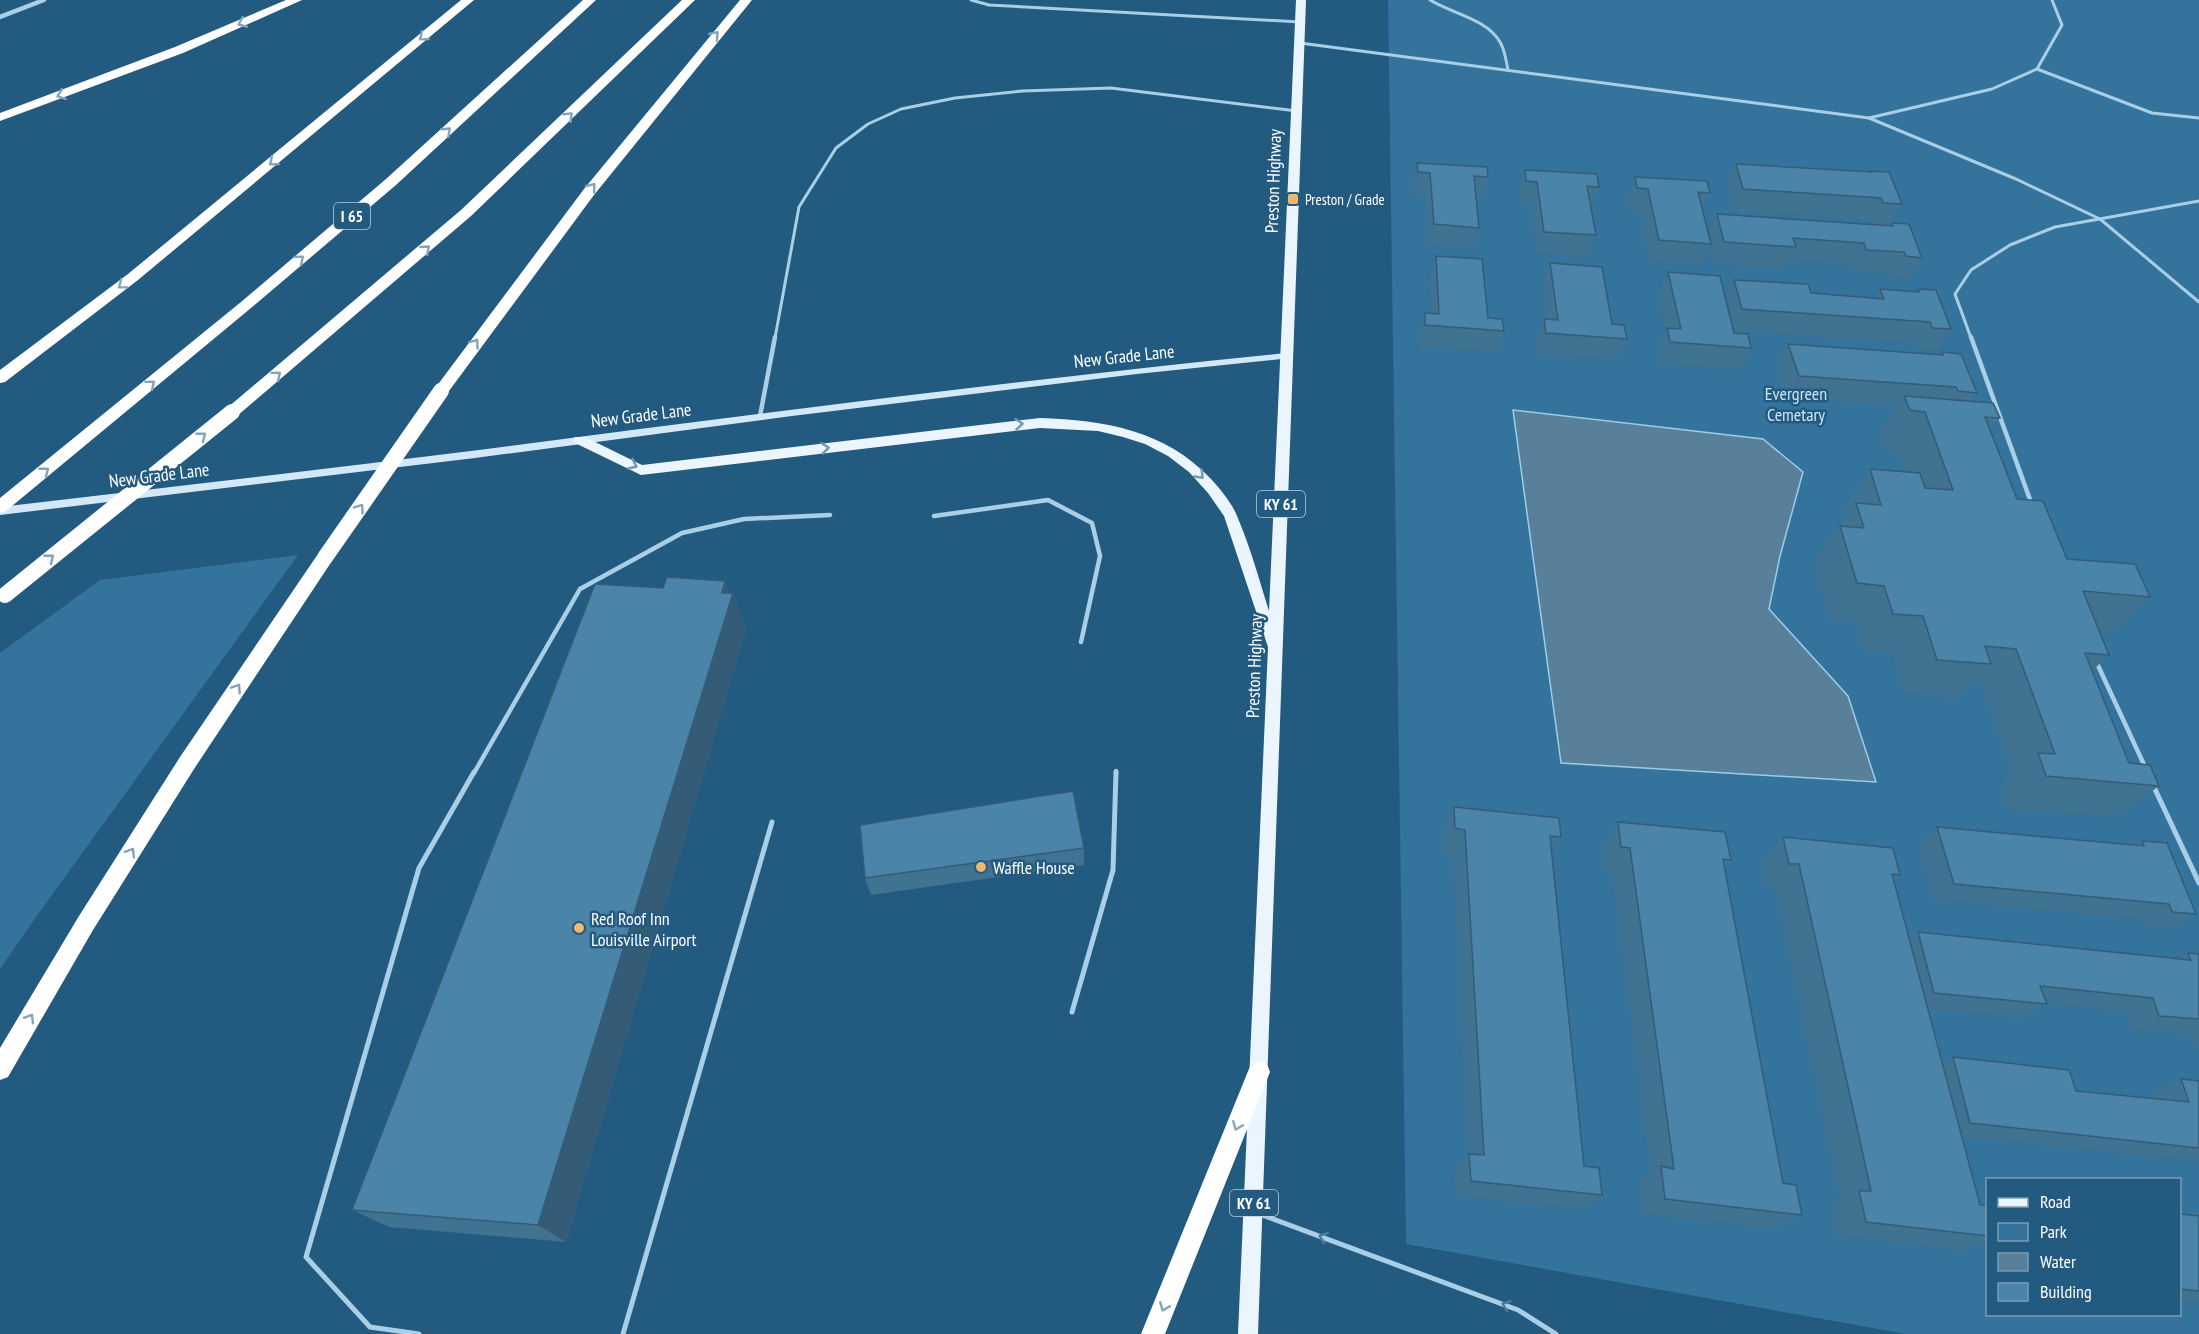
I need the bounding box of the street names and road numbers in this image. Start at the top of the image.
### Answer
street label: Preston Highway [1260,128,1286,233]
road number: I 65 [334,203,370,229]
street label: New Grade Lane [1073,339,1175,373]
street label: New Grade Lane [590,397,692,433]
street label: New Grade Lane [108,457,210,493]
road number: KY 61 [1257,491,1305,517]
street label: Preston Highway [1241,613,1267,718]
road number: KY 61 [1230,1190,1278,1216]

